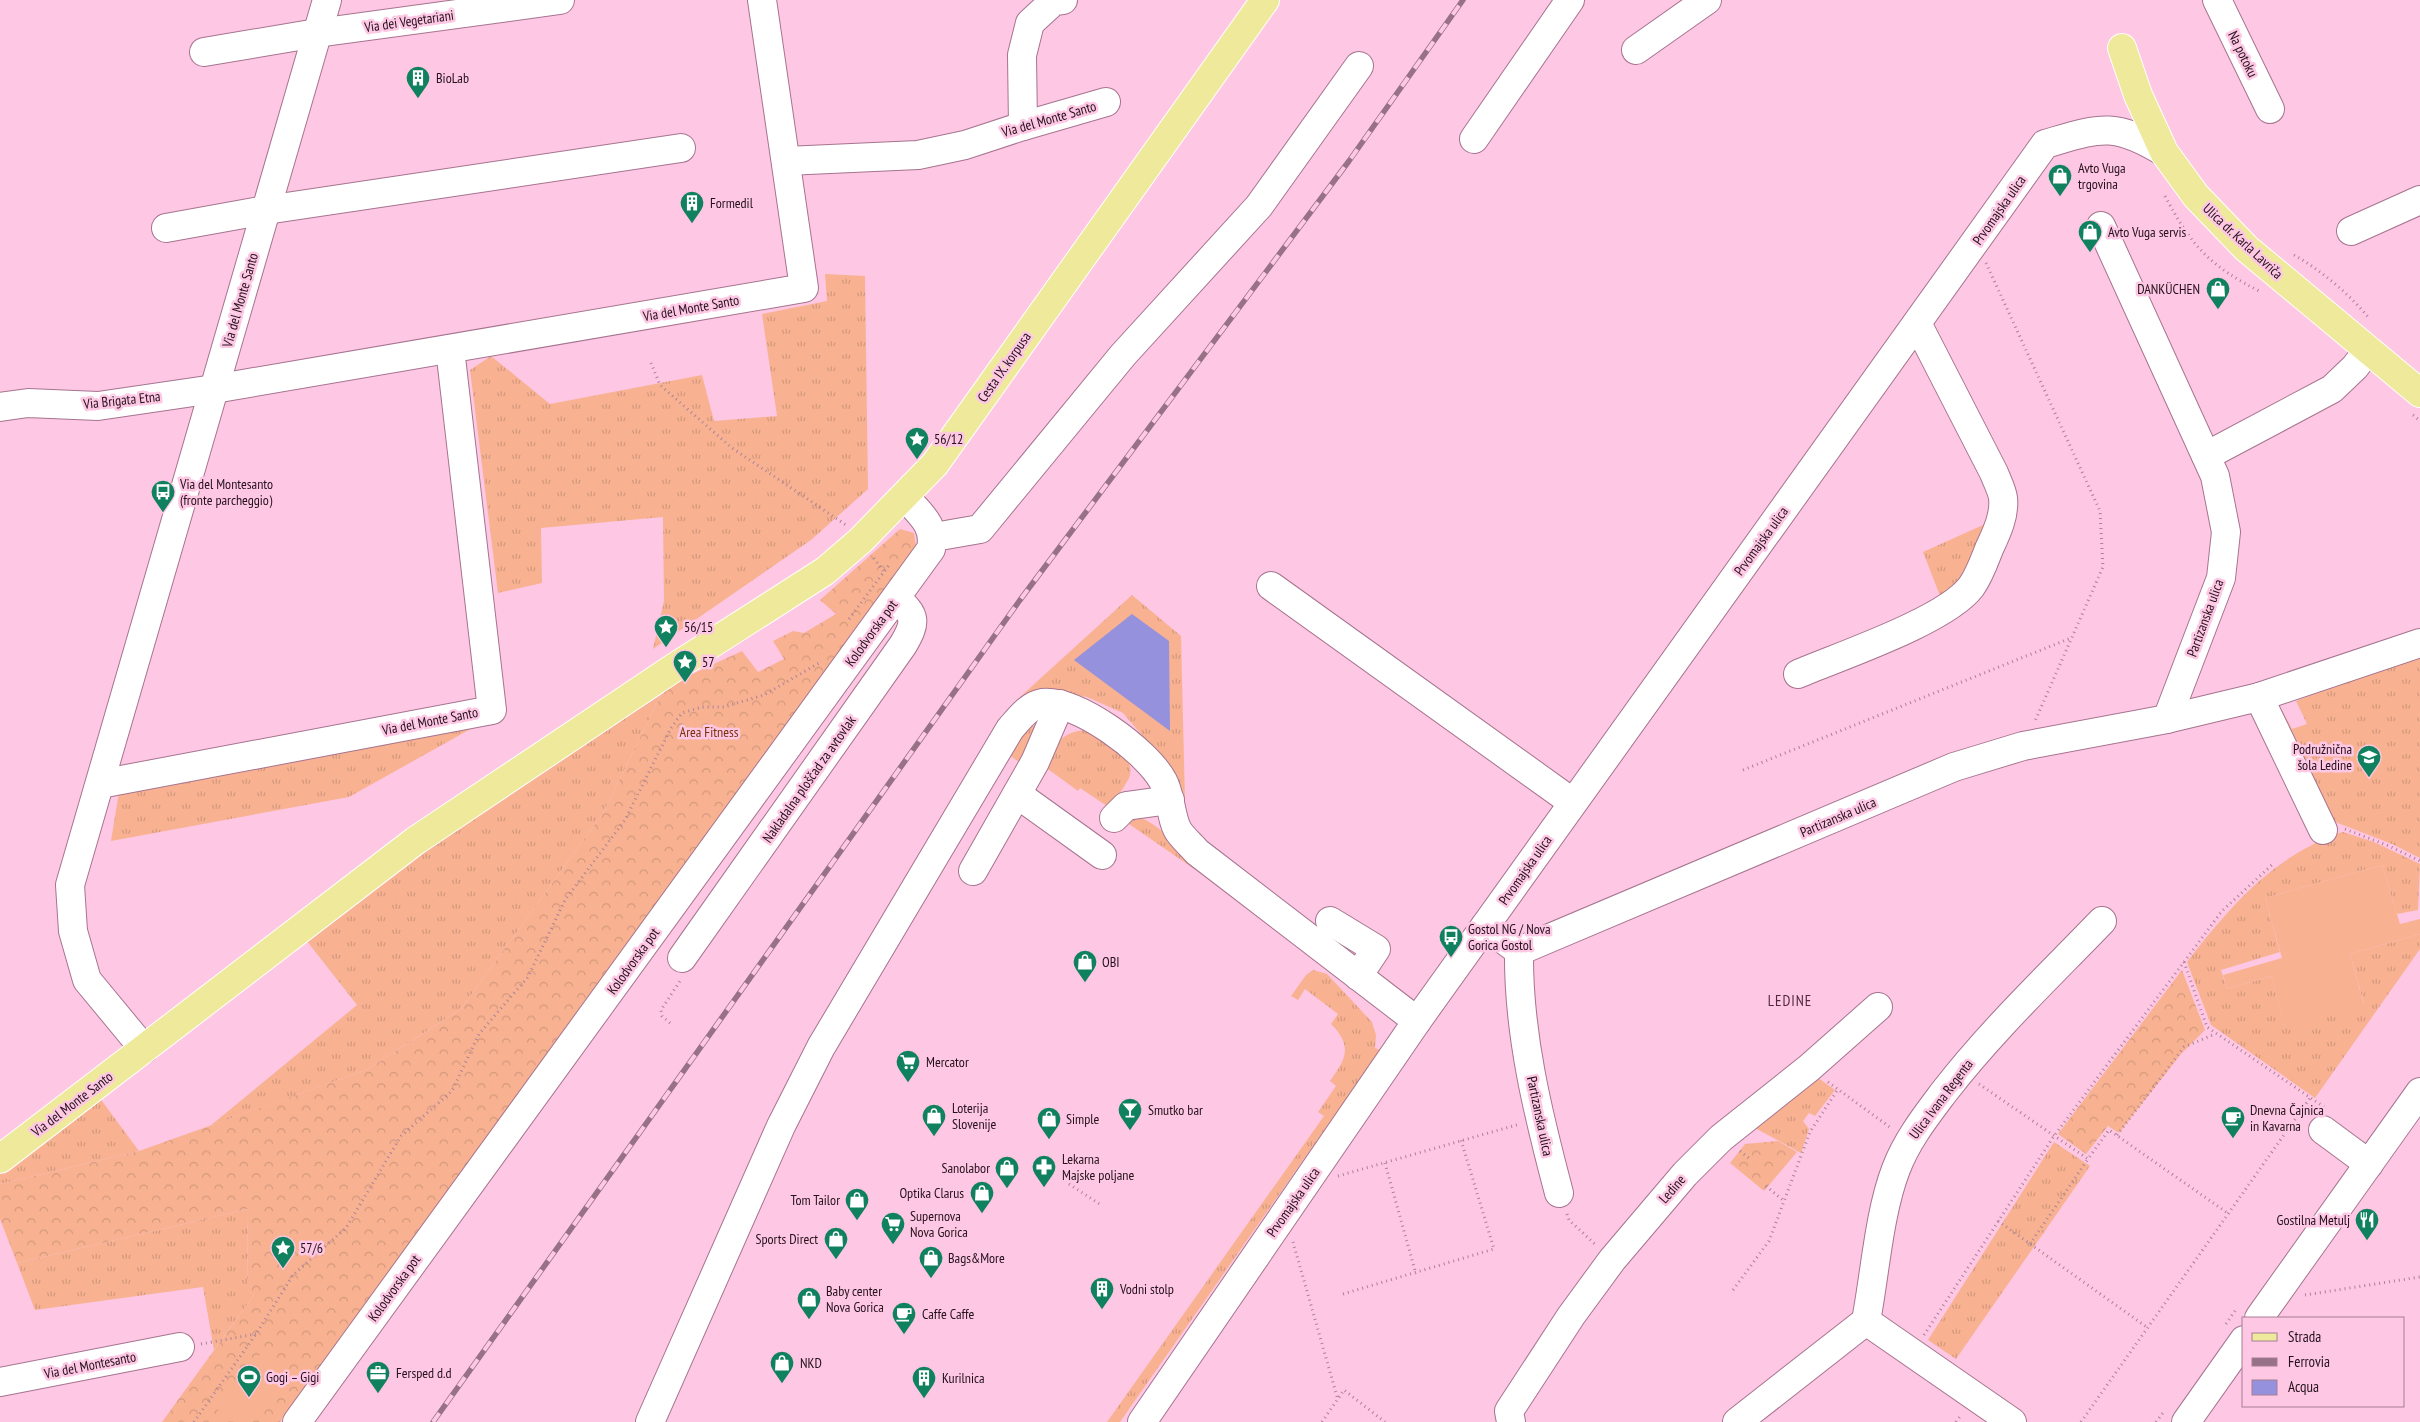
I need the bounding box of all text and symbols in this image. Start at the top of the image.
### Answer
street label: Via dei Vegetariani [362,6,455,36]
street label: Na potoku [2224,28,2262,80]
building icon: BioLab [405,65,431,99]
place label: BioLab [436,69,469,87]
street label: Via del Monte Santo [999,97,1098,141]
place label: Avto Vuga trgovina [2078,159,2126,193]
shop icon: Avto Vuga trgovina [2047,163,2073,197]
street label: Prvomajska ulica [1968,172,2030,248]
building icon: Formedil [679,190,705,224]
place label: Formedil [710,194,754,212]
street label: Ulica dr. Karla Lavriča [2199,199,2287,283]
shop icon: Avto Vuga servis [2077,219,2103,253]
place label: Avto Vuga servis [2108,223,2186,241]
street label: Via del Monte Santo [218,251,262,350]
shop icon: DANKÜCHEN [2205,276,2231,310]
place label: DANKÜCHEN [2137,280,2200,298]
street label: Via del Monte Santo [641,291,740,325]
street label: Cesta IX. korpusa [973,328,1035,406]
street label: Via Brigata Etna [82,387,161,413]
place icon: 56/12 [904,426,930,460]
place label: 56/12 [934,430,963,448]
place label: Via del Montesanto (fronte parcheggio) [179,475,273,509]
bus stop icon: Via del Montesanto (fronte parcheggio) [150,479,176,513]
street label: Prvomajska ulica [1730,503,1792,579]
street label: Partizanska ulica [2183,577,2227,659]
street label: Kolodvorska pot [841,596,901,670]
place icon: 56/15 [653,614,679,648]
place label: 56/15 [684,618,713,636]
place icon: 57 [672,649,698,683]
place label: 57 [702,653,715,671]
street label: Via del Monte Santo [380,703,479,739]
street label: Nakladalna ploščad za avtovlak [758,712,860,846]
park label: Area Fitness [680,723,739,741]
place label: Podružnična šola Ledine [2293,740,2352,774]
school or university icon: Podružnična šola Ledine [2356,744,2382,778]
street label: Partizanska ulica [1797,793,1879,841]
street label: Prvomajska ulica [1494,832,1556,908]
place label: Gostol NG / Nova Gorica Gostol [1468,920,1551,954]
street label: Kolodvorska pot [603,924,663,998]
bus stop icon: Gostol NG / Nova Gorica Gostol [1438,924,1464,958]
shop icon: OBI [1072,949,1098,983]
place label: OBI [1102,953,1120,971]
district label: LEDINE [1768,991,1812,1010]
supermarket icon: Mercator [895,1049,921,1083]
place label: Mercator [926,1053,969,1071]
street label: Ulica Ivana Regenta [1905,1055,1977,1143]
street label: Via del Monte Santo [27,1068,116,1141]
street label: Partizanska ulica [1523,1074,1557,1158]
bar icon: Smutko bar [1117,1097,1143,1131]
place label: Loterija Slovenije [952,1099,997,1133]
place label: Smutko bar [1148,1101,1203,1119]
place label: Dnevna Čajnica in Kavarna [2250,1101,2324,1135]
shop icon: Loterija Slovenije [921,1103,947,1137]
cafe icon: Dnevna Čajnica in Kavarna [2220,1105,2246,1139]
shop icon: Simple [1036,1106,1062,1140]
place label: Simple [1066,1110,1099,1128]
place label: Lekarna Majske poljane [1062,1150,1134,1184]
pharmacy icon: Lekarna Majske poljane [1031,1154,1057,1188]
shop icon: Sanolabor [994,1155,1020,1189]
place label: Sanolabor [941,1159,990,1177]
street label: Prvomajska ulica [1262,1164,1324,1240]
street label: Ledine [1655,1171,1689,1207]
shop icon: Optika Clarus [969,1180,995,1214]
place label: Optika Clarus [899,1184,964,1202]
shop icon: Tom Tailor [844,1187,870,1221]
place label: Tom Tailor [791,1191,840,1209]
place label: Supernova Nova Gorica [910,1207,968,1241]
restaurant icon: Gostilna Metulj [2354,1207,2380,1241]
supermarket icon: Supernova Nova Gorica [880,1211,906,1245]
place label: Gostilna Metulj [2277,1211,2350,1229]
shop icon: Sports Direct [823,1226,849,1260]
place label: Sports Direct [755,1230,818,1248]
place icon: 57/6 [270,1235,296,1269]
place label: 57/6 [300,1239,323,1257]
shop icon: Bags&More [918,1245,944,1279]
place label: Bags&More [948,1249,1005,1267]
street label: Kolodvorska pot [364,1251,424,1325]
building icon: Vodni stolp [1089,1276,1115,1310]
place label: Vodni stolp [1119,1280,1174,1298]
place label: Baby center Nova Gorica [826,1282,884,1316]
shop icon: Baby center Nova Gorica [796,1286,822,1320]
cafe icon: Caffe Caffe [891,1301,917,1335]
place label: Caffe Caffe [922,1305,975,1323]
legend [2242,1317,2405,1407]
text: Strada [2288,1327,2321,1346]
street label: Via del Montesanto [42,1347,137,1383]
shop icon: NKD [769,1350,795,1384]
text: Ferrovia [2288,1352,2330,1371]
place label: NKD [800,1354,822,1372]
office icon: Fersped d.d [365,1360,391,1394]
sports icon: Gogi – Gigi [236,1364,262,1398]
place label: Fersped d.d [396,1364,452,1382]
building icon: Kurilnica [911,1365,937,1399]
place label: Gogi – Gigi [266,1368,319,1386]
place label: Kurilnica [942,1369,985,1387]
text: Acqua [2288,1377,2319,1396]

